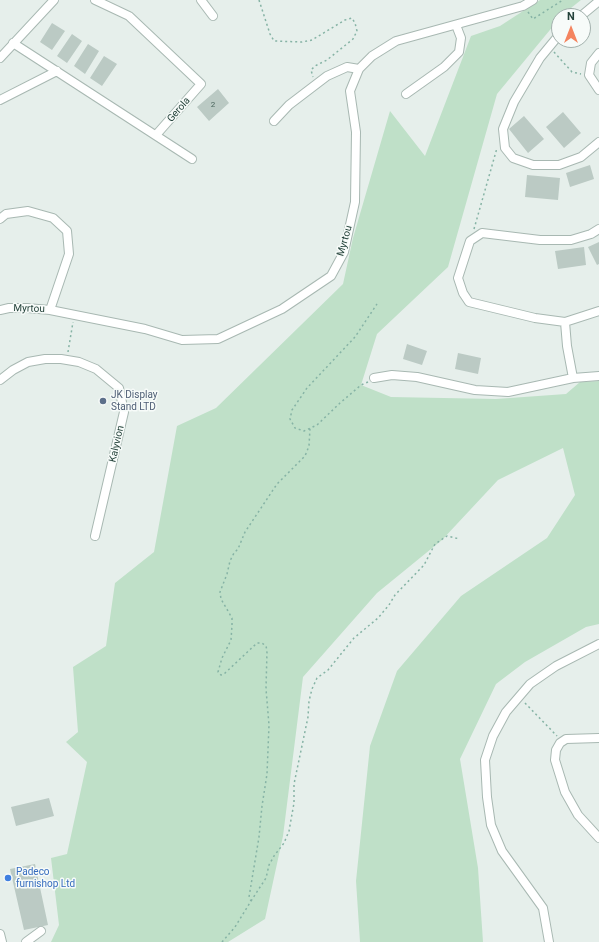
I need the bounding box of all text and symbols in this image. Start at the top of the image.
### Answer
north arrow [551,8,591,48]
text: N [567,10,575,23]
street label: Gerola [165,95,193,125]
house number: 2 [211,100,215,110]
street label: Myrtou [335,224,355,258]
street label: Myrtou [13,302,45,316]
place label: JK Display Stand LTD [111,389,158,412]
marker: JK Display Stand LTD [98,396,108,406]
street label: Kalyvion [107,424,127,464]
place label: Padeco furnishop Ltd [16,866,75,890]
marker: Padeco furnishop Ltd [3,873,13,883]

